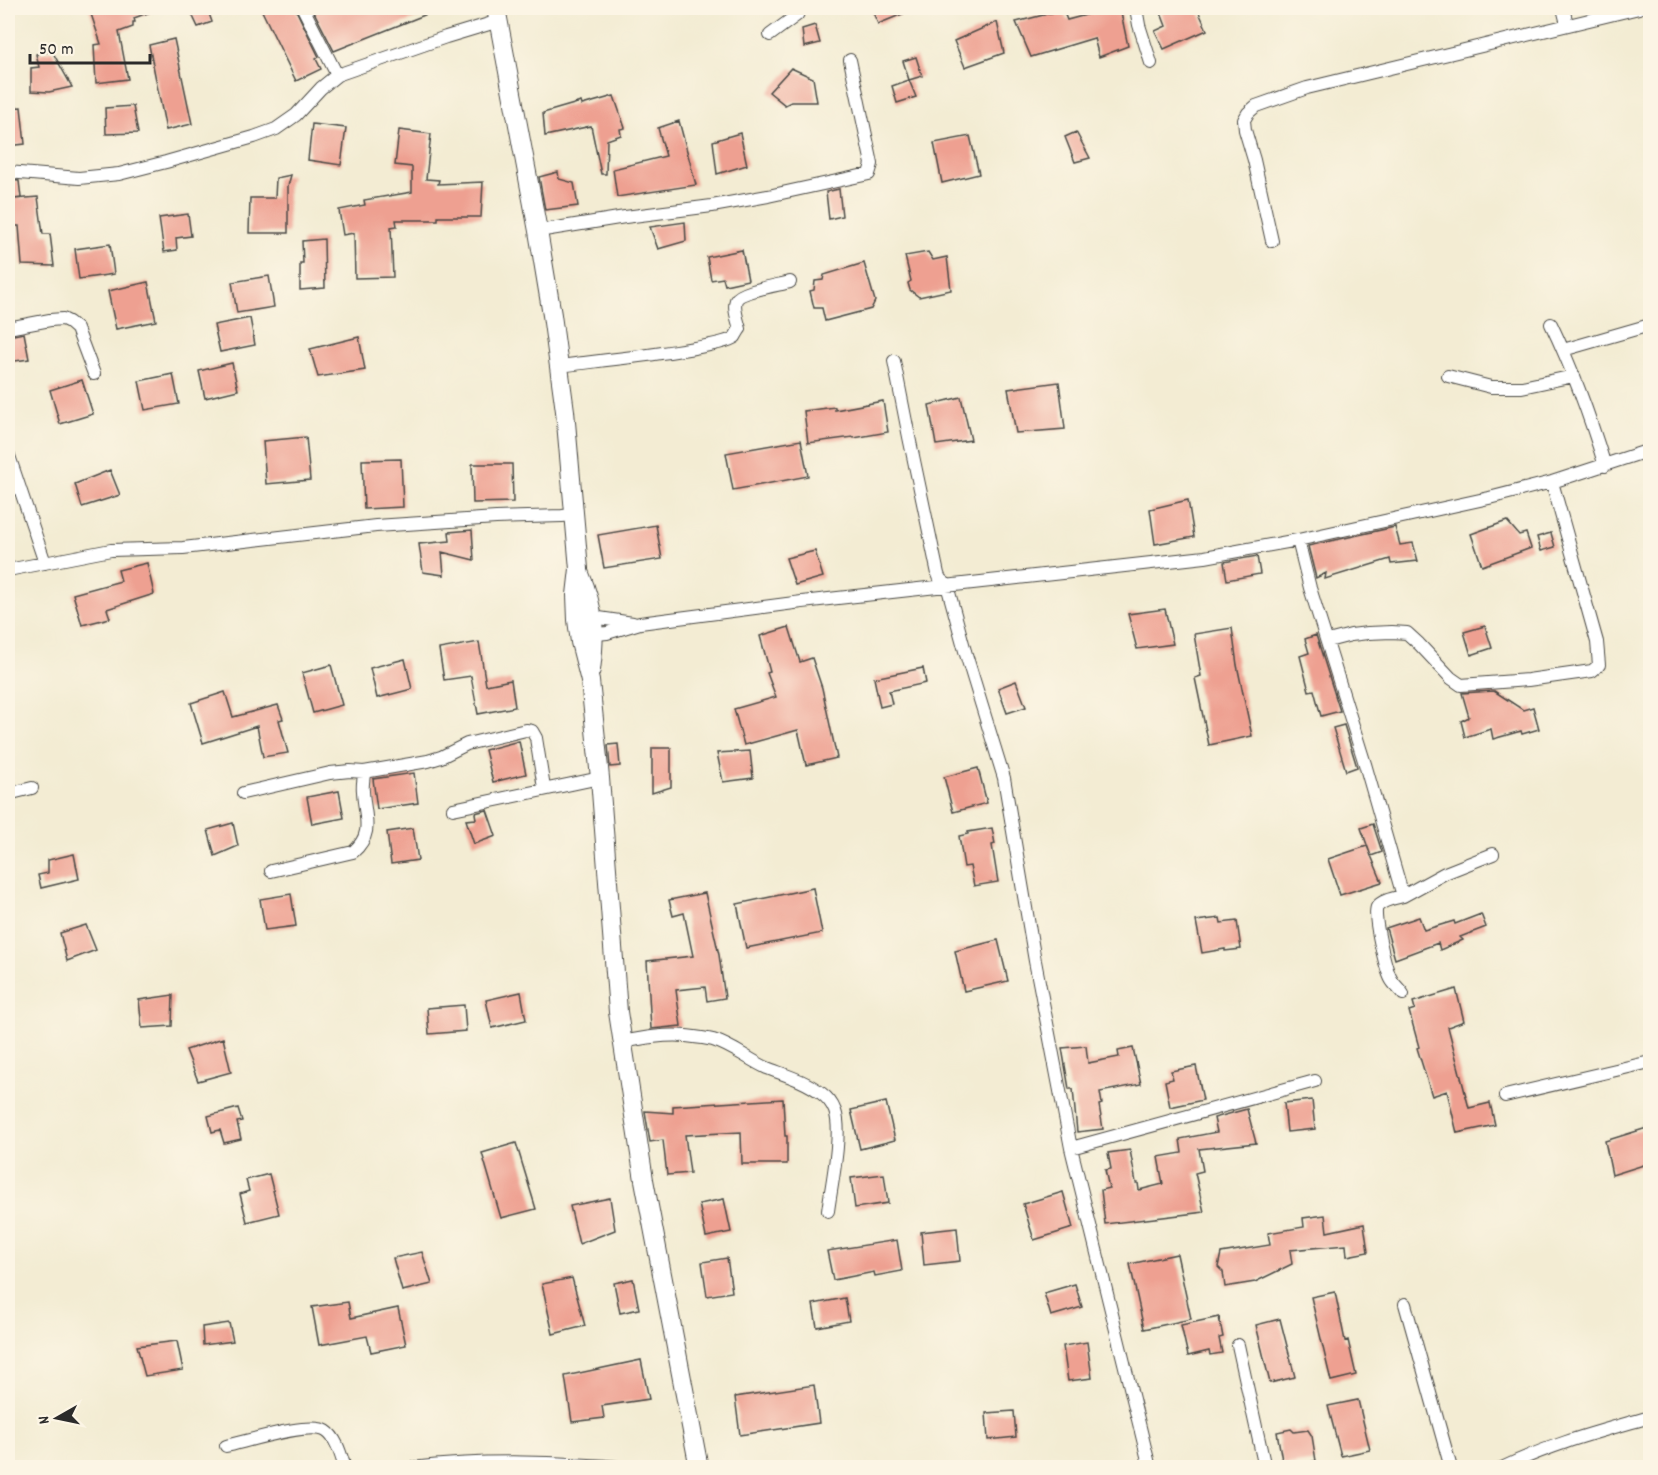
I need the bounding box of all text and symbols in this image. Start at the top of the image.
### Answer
scale bar [30,27,150,65]
text: 50 m [39,38,74,63]
north arrow [27,1388,87,1448]
text: N [33,1414,57,1426]

